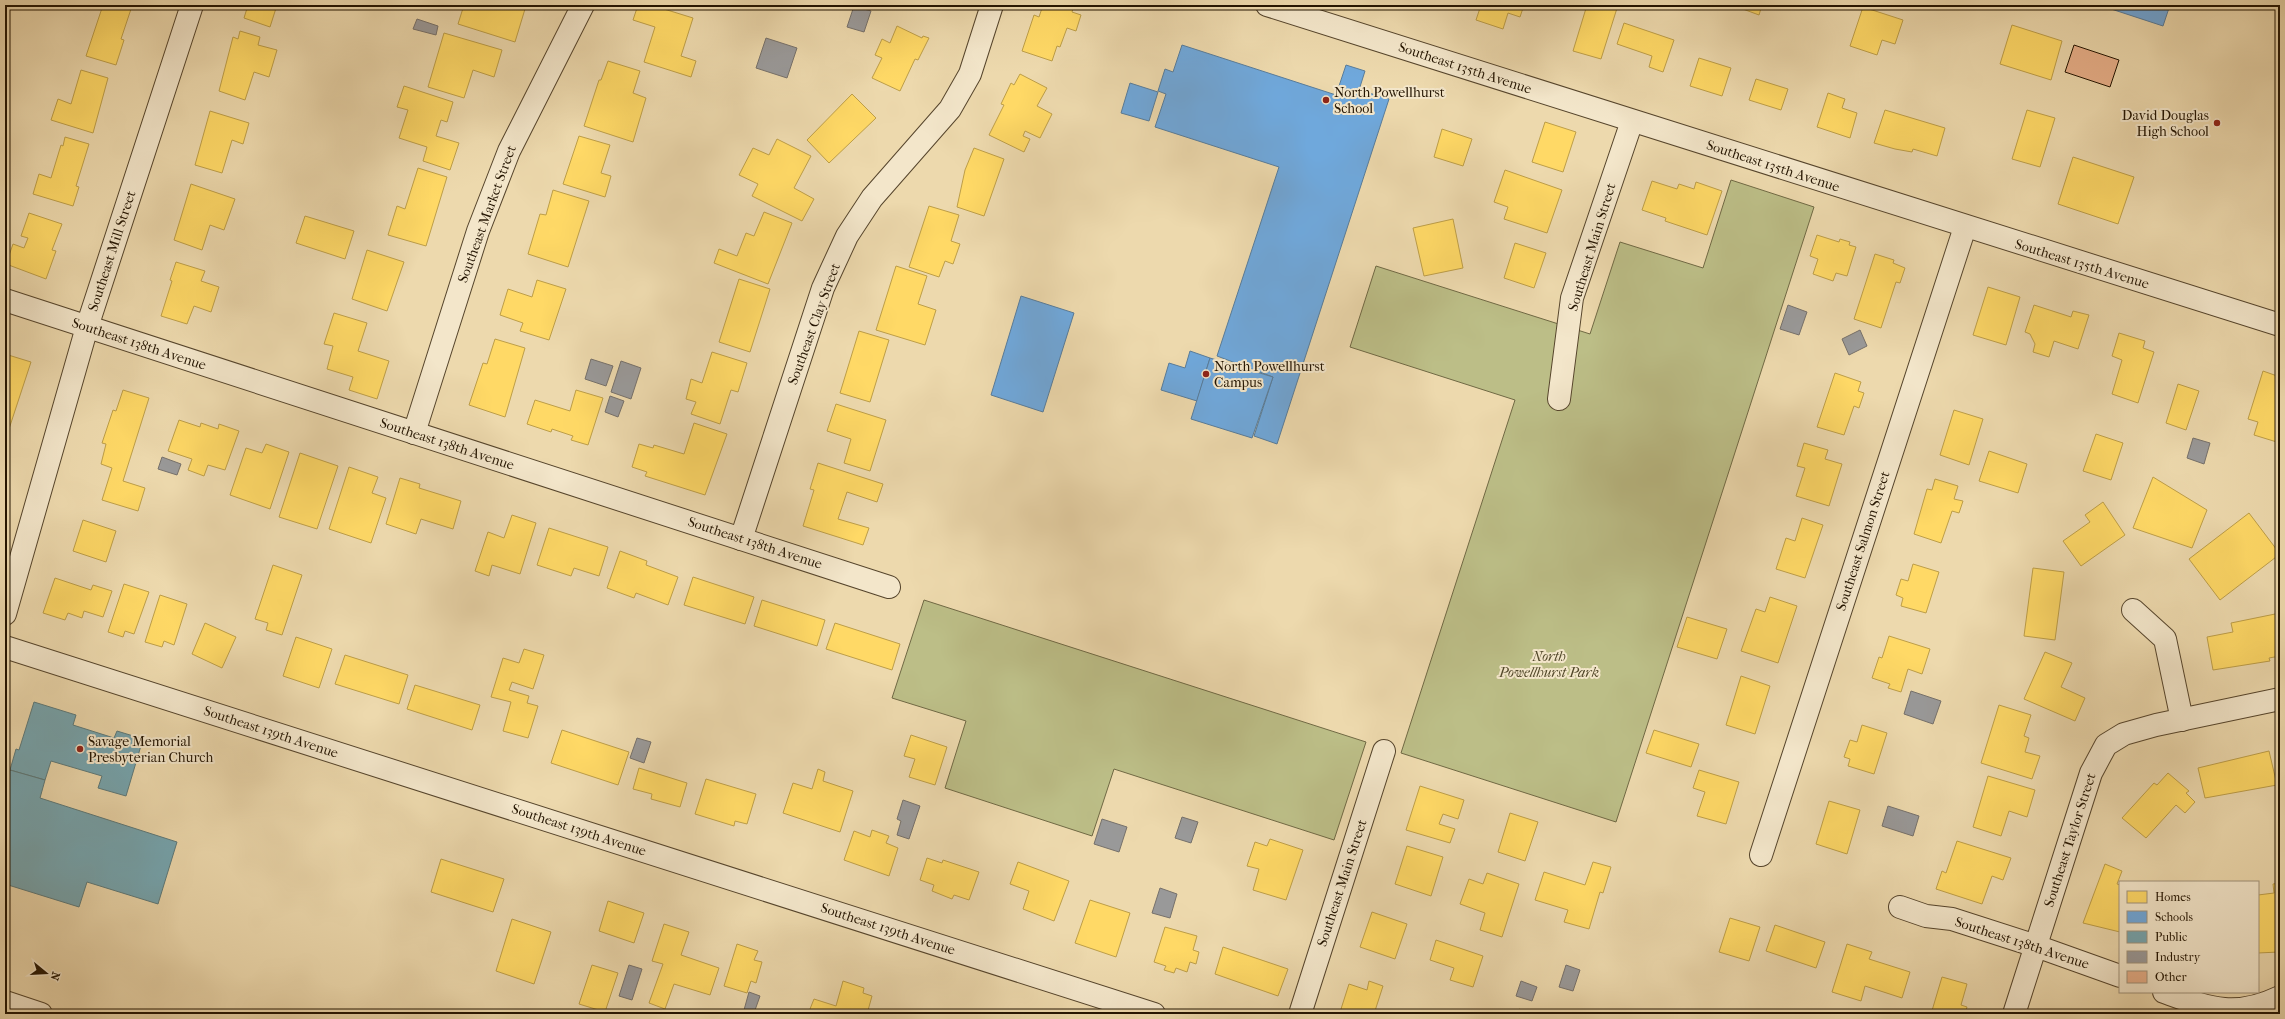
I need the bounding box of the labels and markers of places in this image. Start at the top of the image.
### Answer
place label: North Powellhurst School [1334,84,1445,117]
marker: North Powellhurst School [1321,95,1331,105]
place label: David Douglas High School [2122,107,2209,140]
marker: David Douglas High School [2212,118,2222,128]
place label: North Powellhurst Campus [1214,358,1325,391]
marker: North Powellhurst Campus [1201,369,1211,379]
place label: Savage Memorial Presbyterian Church [88,733,213,766]
marker: Savage Memorial Presbyterian Church [75,744,85,754]

